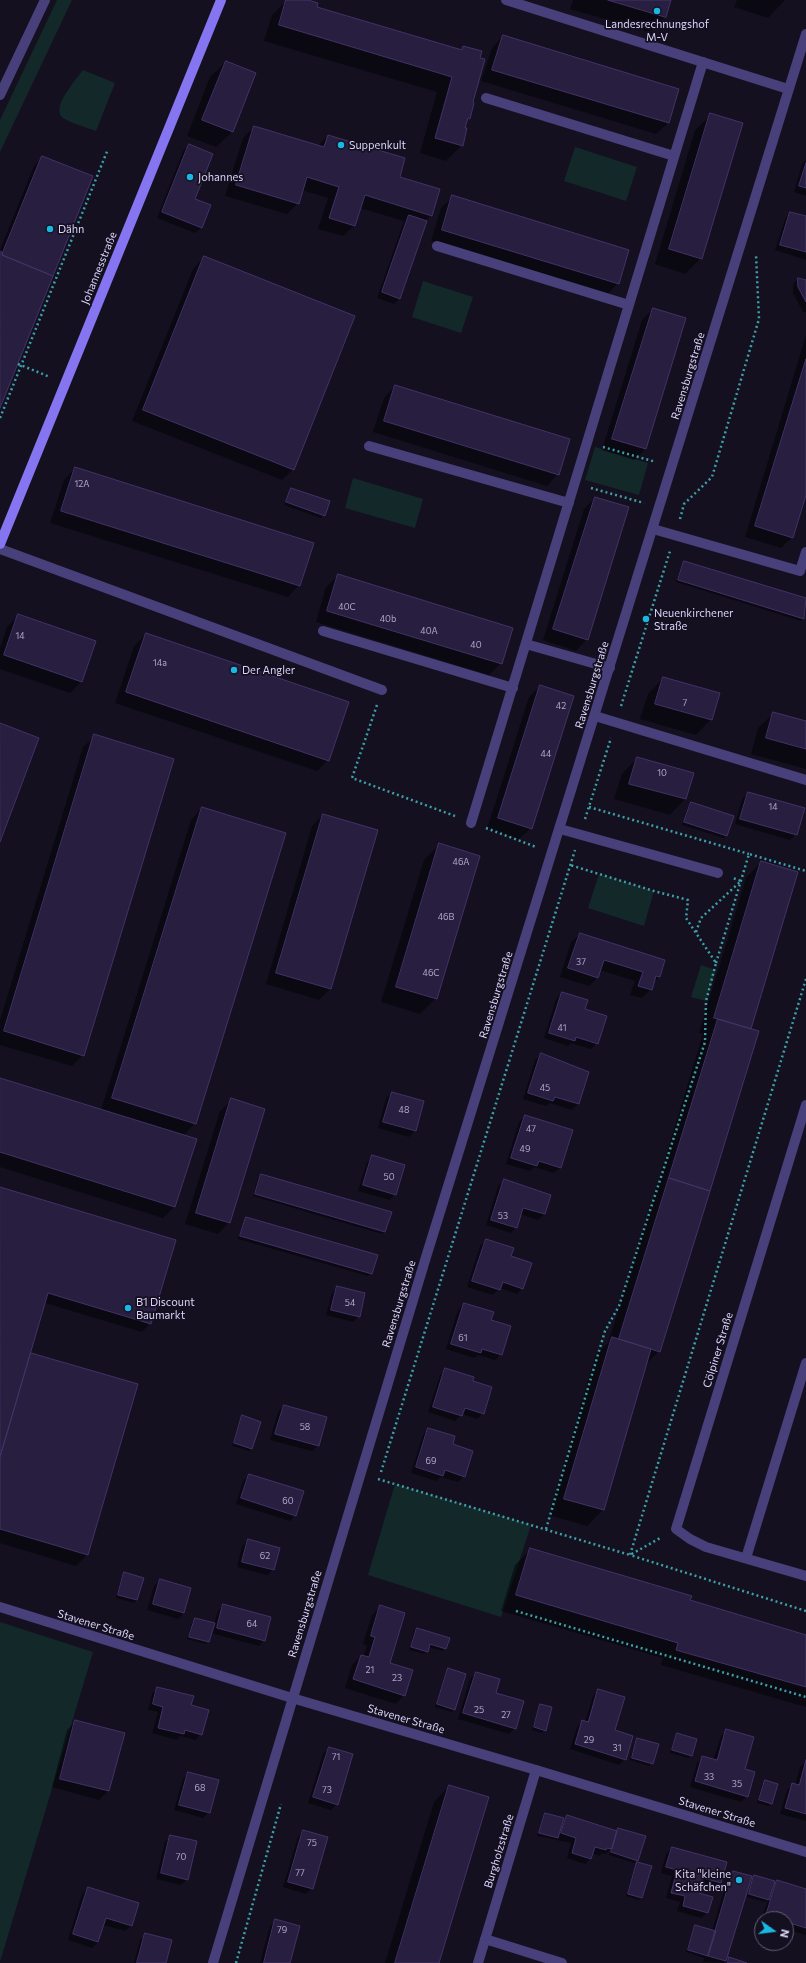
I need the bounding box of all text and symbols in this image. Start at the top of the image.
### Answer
marker: Landesrechnungshof M-V [652,6,662,16]
place label: Landesrechnungshof M-V [605,17,709,43]
place label: Suppenkult [349,138,406,152]
marker: Suppenkult [336,140,346,150]
place label: Johannes [198,170,243,184]
marker: Johannes [185,172,195,182]
place label: Dähn [58,222,84,236]
marker: Dähn [45,224,55,234]
street label: Johannesstraße [78,230,120,306]
street label: Ravensburgstraße [668,331,708,421]
house number: 12A [74,479,90,489]
house number: 40C [338,602,356,612]
place label: Neuenkirchener Straße [654,606,733,632]
house number: 40b [380,614,396,624]
marker: Neuenkirchener Straße [641,614,651,624]
house number: 40A [420,626,438,636]
house number: 14 [15,631,25,641]
house number: 40 [470,640,482,650]
street label: Ravensburgstraße [572,640,612,730]
house number: 14a [153,658,167,668]
place label: Der Angler [242,663,295,677]
marker: Der Angler [229,665,239,675]
house number: 7 [683,698,687,708]
house number: 42 [556,701,566,711]
house number: 44 [541,749,551,759]
house number: 10 [657,768,667,778]
house number: 14 [768,802,778,812]
house number: 46A [453,857,469,867]
house number: 46B [438,912,454,922]
street label: Ravensburgstraße [476,950,516,1040]
house number: 37 [576,957,586,967]
house number: 46C [422,968,440,978]
house number: 41 [558,1023,566,1033]
house number: 45 [540,1083,550,1093]
house number: 48 [399,1105,409,1115]
house number: 47 [526,1124,536,1134]
house number: 49 [520,1144,530,1154]
house number: 50 [383,1172,395,1182]
house number: 53 [498,1211,508,1221]
street label: Ravensburgstraße [379,1259,419,1349]
place label: B1 Discount Baumarkt [136,1295,195,1321]
house number: 54 [345,1298,355,1308]
marker: B1 Discount Baumarkt [123,1303,133,1313]
street label: Cölpiner Straße [700,1311,736,1389]
house number: 61 [458,1333,468,1343]
house number: 58 [300,1422,310,1432]
house number: 69 [426,1456,436,1466]
house number: 60 [282,1496,294,1506]
house number: 62 [260,1551,270,1561]
street label: Ravensburgstraße [285,1569,325,1659]
street label: Stavener Straße [56,1607,136,1643]
house number: 64 [247,1619,257,1629]
house number: 21 [366,1665,374,1675]
house number: 23 [392,1673,402,1683]
street label: Stavener Straße [366,1702,446,1736]
house number: 25 [474,1705,484,1715]
house number: 27 [501,1710,511,1720]
house number: 29 [584,1735,594,1745]
house number: 31 [613,1743,621,1753]
house number: 71 [332,1752,340,1762]
house number: 33 [704,1772,714,1782]
house number: 35 [732,1779,742,1789]
house number: 68 [195,1783,205,1793]
house number: 73 [322,1785,332,1795]
street label: Stavener Straße [677,1794,757,1830]
street label: Burgholzstraße [481,1812,517,1890]
house number: 75 [307,1838,317,1848]
house number: 70 [176,1852,186,1862]
place label: Kita "kleine Schäfchen" [675,1867,731,1893]
house number: 77 [295,1868,305,1878]
marker: Kita "kleine Schäfchen" [734,1875,744,1885]
north arrow [754,1911,794,1951]
house number: 79 [277,1925,287,1935]
text: N [778,1928,792,1939]

